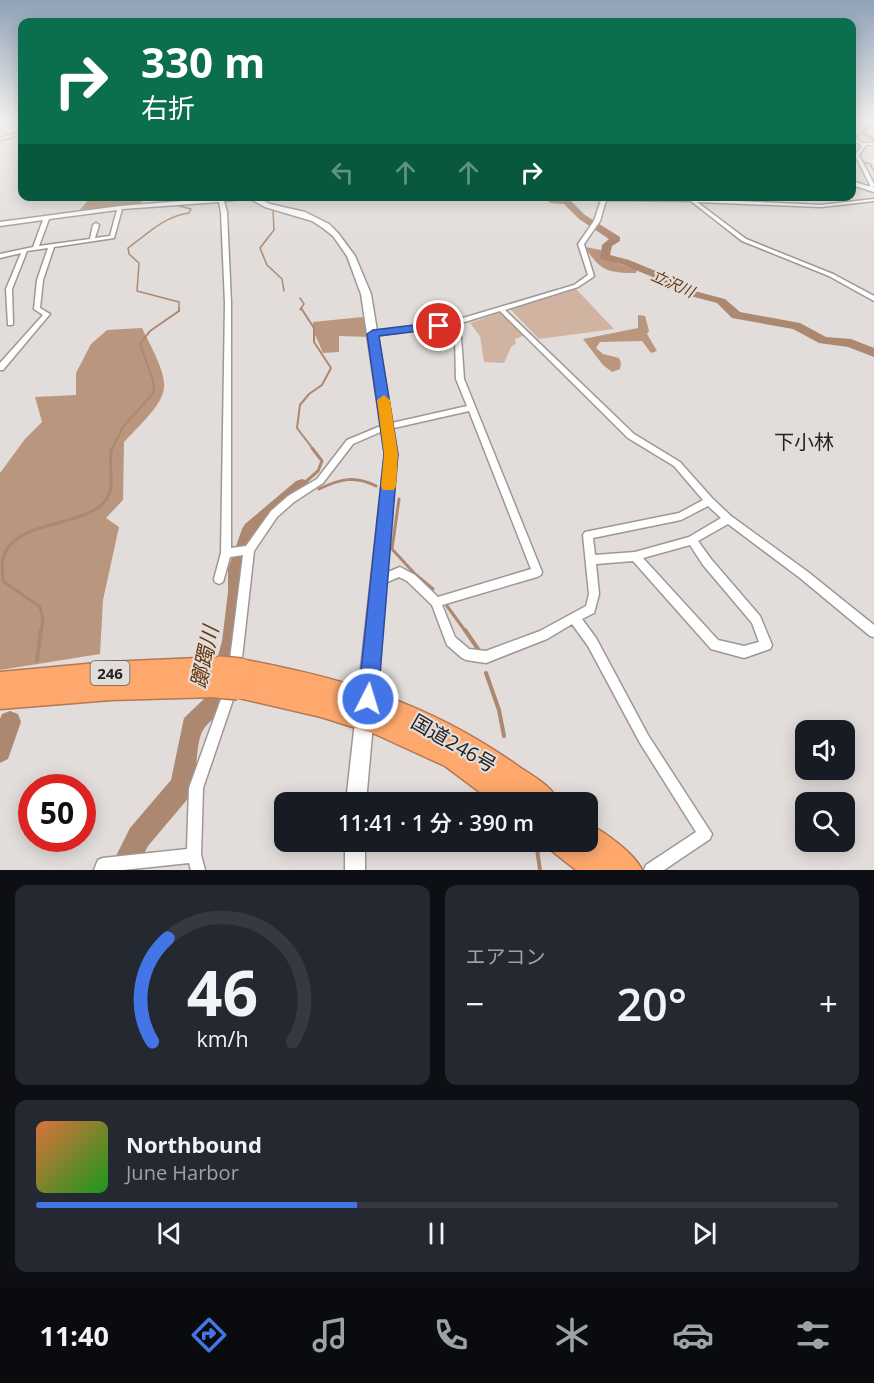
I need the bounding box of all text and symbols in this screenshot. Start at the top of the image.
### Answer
text: 330 m [141,33,265,90]
icon: right [42,42,120,120]
text: 右折 [141,89,195,126]
icon: left [326,156,359,189]
icon: ahead [389,156,422,189]
icon: ahead [452,156,485,189]
icon: right [515,156,548,189]
water label: 立沢川 [648,265,699,302]
pin [413,300,464,351]
icon: arrive [422,309,455,342]
district label: 下小林 [774,428,834,455]
water label: 躑躅川 [184,621,225,691]
road number: 246 [90,661,130,685]
position arrow [336,667,400,731]
street label: 国道246号 [406,708,502,778]
map controls [795,720,855,852]
button: sound [795,720,855,780]
speed limit sign: 50 [18,774,96,852]
button: search [795,792,855,852]
text: 11:41 · 1 分 · 390 m [338,807,534,837]
text: エアコン [466,943,546,970]
text: 46 [187,949,258,1034]
text: 20° [616,973,687,1034]
text: − [466,981,484,1026]
text: + [819,981,838,1026]
text: km/h [196,1024,248,1053]
text: Northbound [126,1129,262,1159]
text: June Harbor [126,1159,239,1186]
icon: previous [153,1217,186,1250]
icon: pause [420,1217,453,1250]
icon: next [688,1217,721,1250]
icon: directions [188,1314,230,1356]
icon: music [309,1314,351,1356]
icon: phone [430,1314,472,1356]
icon: climate [551,1314,593,1356]
icon: car [672,1314,714,1356]
icon: filters [792,1314,834,1356]
text: 11:40 [39,1317,109,1354]

